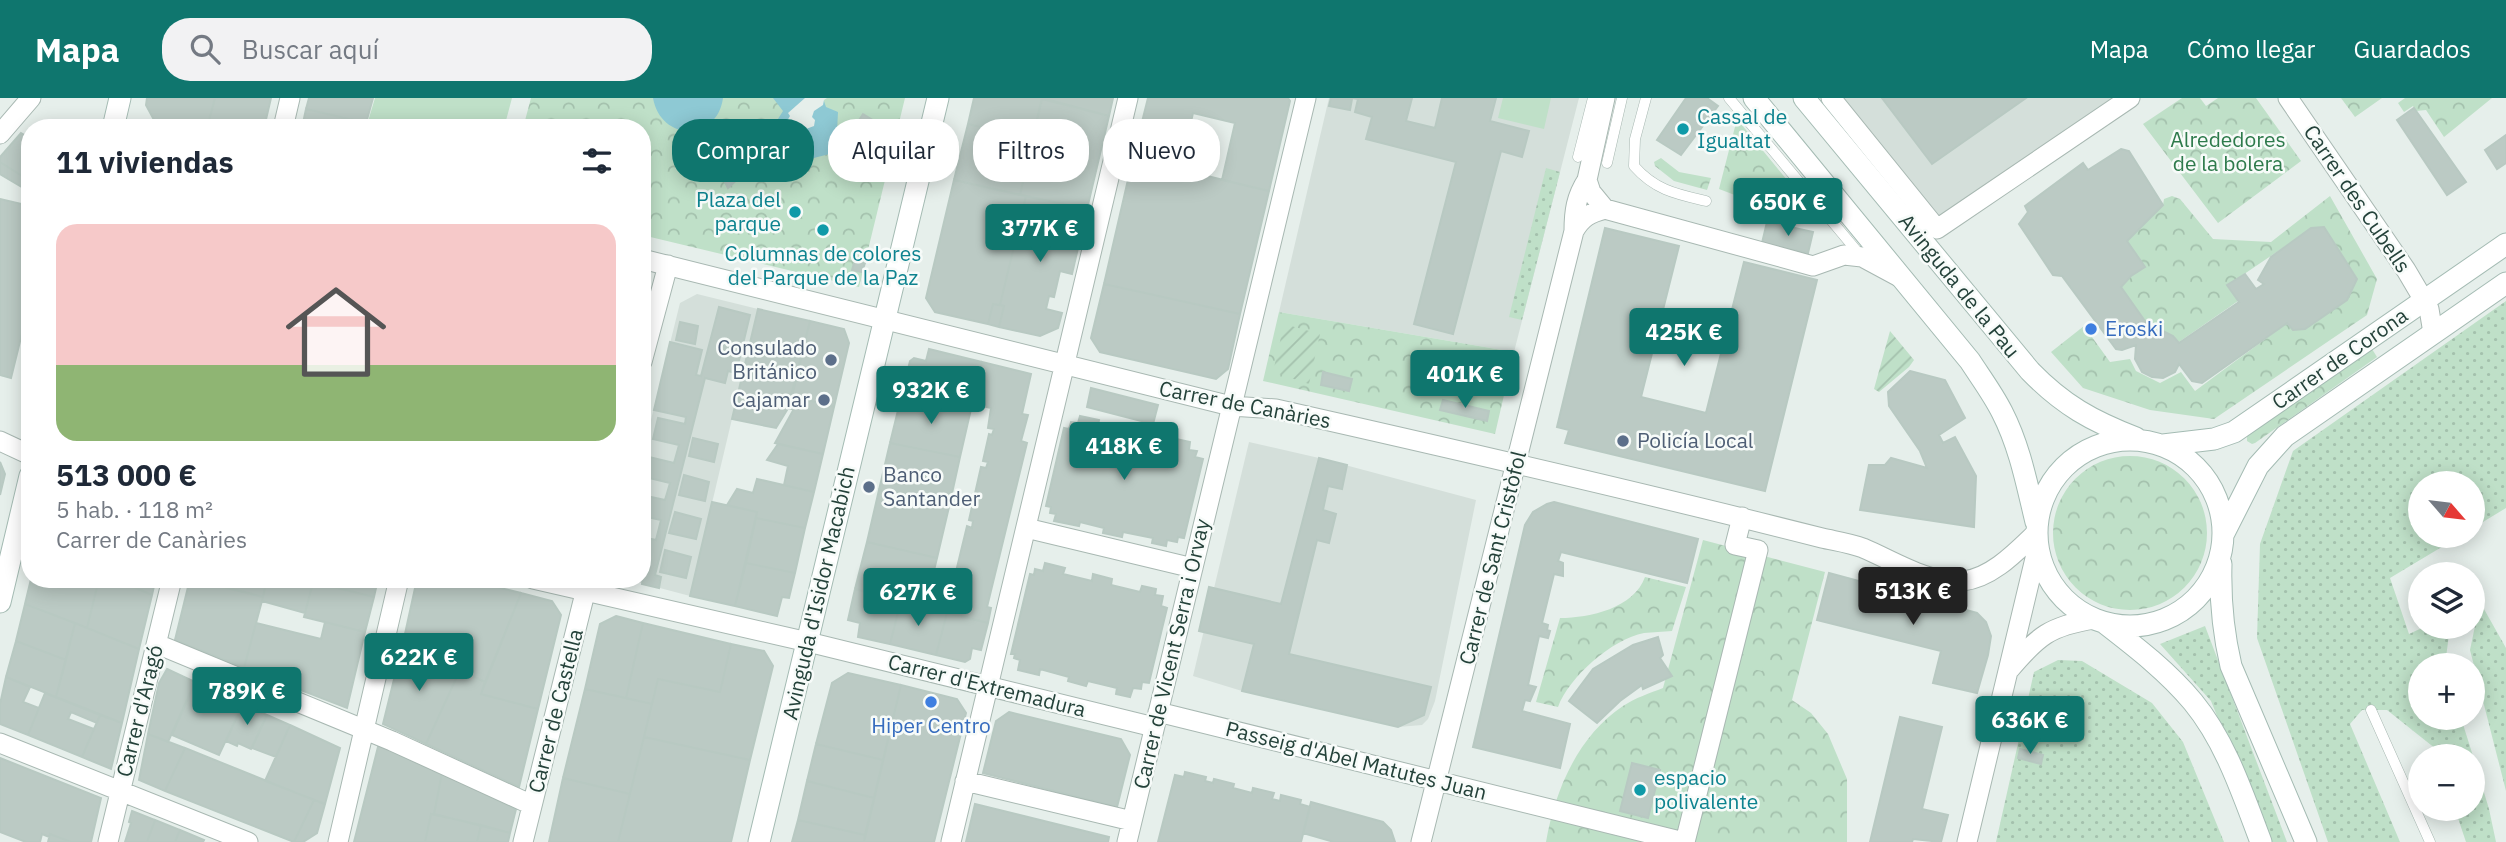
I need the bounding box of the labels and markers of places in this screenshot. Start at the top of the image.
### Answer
place label: Cassal de Igualtat [1697,102,1787,154]
marker: Cassal de Igualtat [1675,121,1691,137]
pin: 650K € [1731,178,1845,238]
place label: Plaza del parque [696,185,781,237]
marker: Plaza del parque [787,204,803,220]
pin: 377K € [983,204,1097,264]
marker: Columnas de colores del Parque de la Paz [815,222,831,238]
place label: Columnas de colores del Parque de la Paz [725,239,921,291]
pin: 425K € [1627,308,1741,368]
place label: Eroski [2105,314,2163,342]
marker: Eroski [2083,321,2099,337]
place label: Consulado Británico [717,333,817,385]
pin: 401K € [1408,350,1522,410]
marker: Consulado Británico [823,352,839,368]
pin: 932K € [874,366,988,426]
place label: Cajamar [732,385,810,413]
marker: Cajamar [816,392,832,408]
pin: 418K € [1067,422,1181,482]
place label: Policía Local [1637,426,1754,454]
marker: Policía Local [1615,433,1631,449]
place label: Banco Santander [883,460,981,512]
marker: Banco Santander [861,479,877,495]
pin: 627K € [861,568,975,628]
pin: 513K € [1856,568,1970,627]
pin: 622K € [362,634,476,693]
pin: 789K € [190,668,304,727]
marker: Hiper Centro [923,694,939,710]
pin: 636K € [1973,696,2087,756]
place label: Hiper Centro [871,711,991,739]
place label: espacio polivalente [1654,763,1758,815]
marker: espacio polivalente [1632,782,1648,798]

